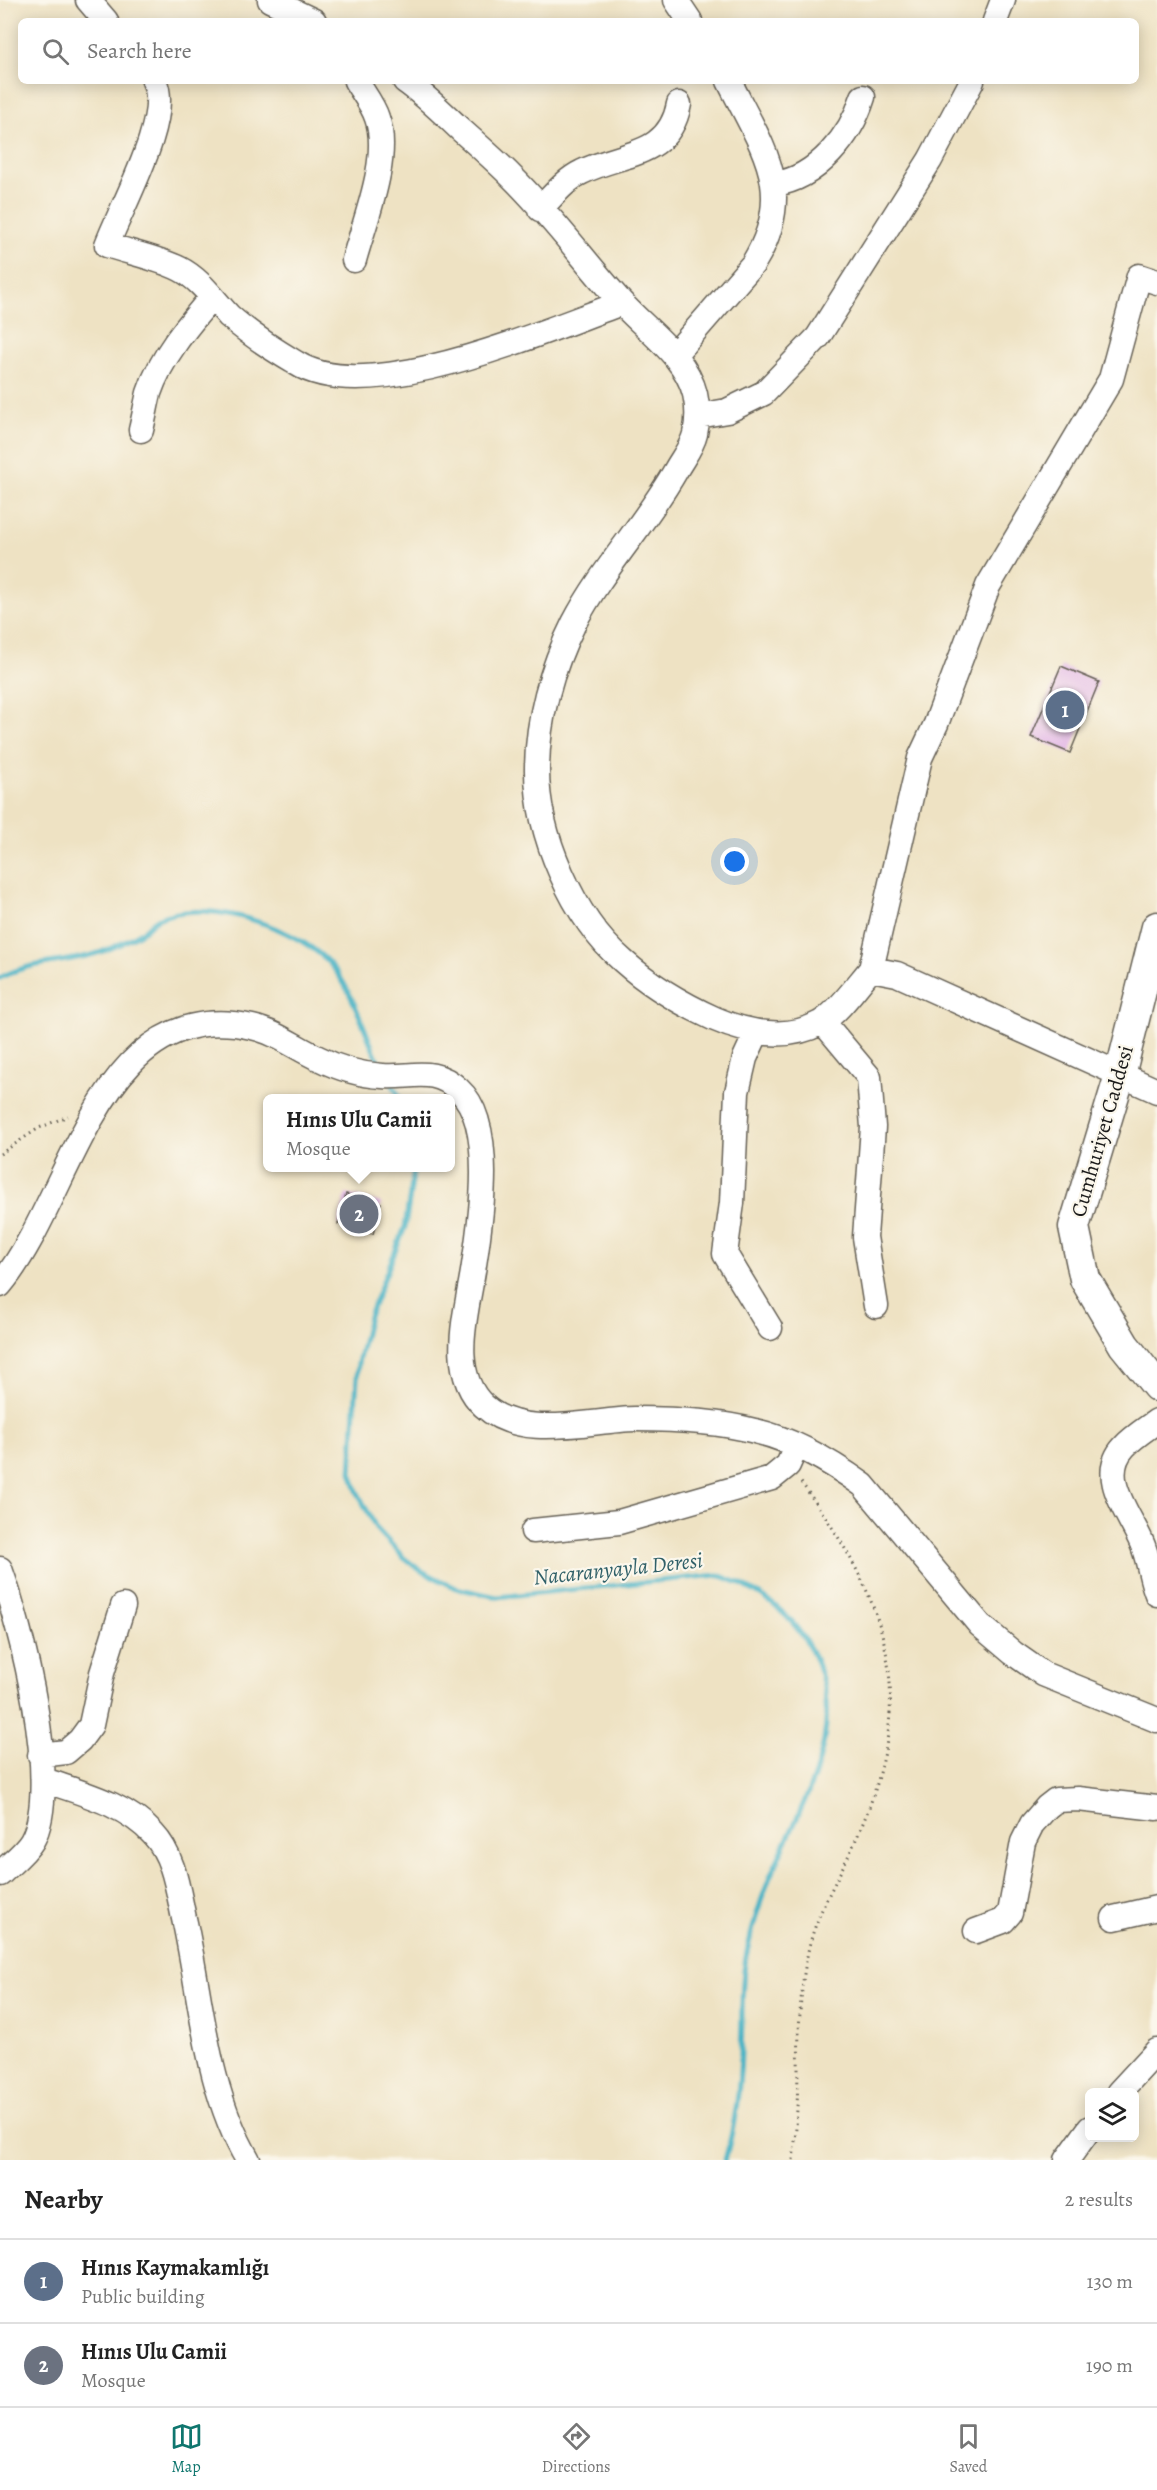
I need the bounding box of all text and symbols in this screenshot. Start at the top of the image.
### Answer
search box [18,18,1139,84]
icon: search [39,35,72,68]
text: Search here [87,36,192,66]
pin: 1 [1046,688,1084,732]
your location [720,847,749,876]
street label: Cumhuriyet Caddesi [1064,1042,1140,1220]
popup [263,1094,455,1172]
text: Hınıs Ulu Camii [286,1105,432,1135]
text: Mosque [286,1135,351,1162]
pin: 2 [340,1192,378,1236]
water label: Nacaranyayla Deresi [532,1545,704,1593]
map controls [1085,2088,1139,2142]
button: layers [1085,2088,1139,2142]
text: Nearby [24,2182,103,2217]
text: 2 results [1065,2186,1133,2213]
text: Hınıs Kaymakamlığı [81,2253,269,2283]
text: 1 [40,2268,47,2295]
text: 130 m [1087,2268,1133,2295]
text: Public building [81,2283,205,2310]
text: Hınıs Ulu Camii [81,2337,227,2367]
text: 2 [39,2352,48,2379]
text: 190 m [1086,2352,1133,2379]
text: Mosque [81,2367,146,2394]
tab: Map [170,2420,203,2478]
tab: Directions [542,2420,610,2478]
tab: Saved [949,2420,987,2478]

